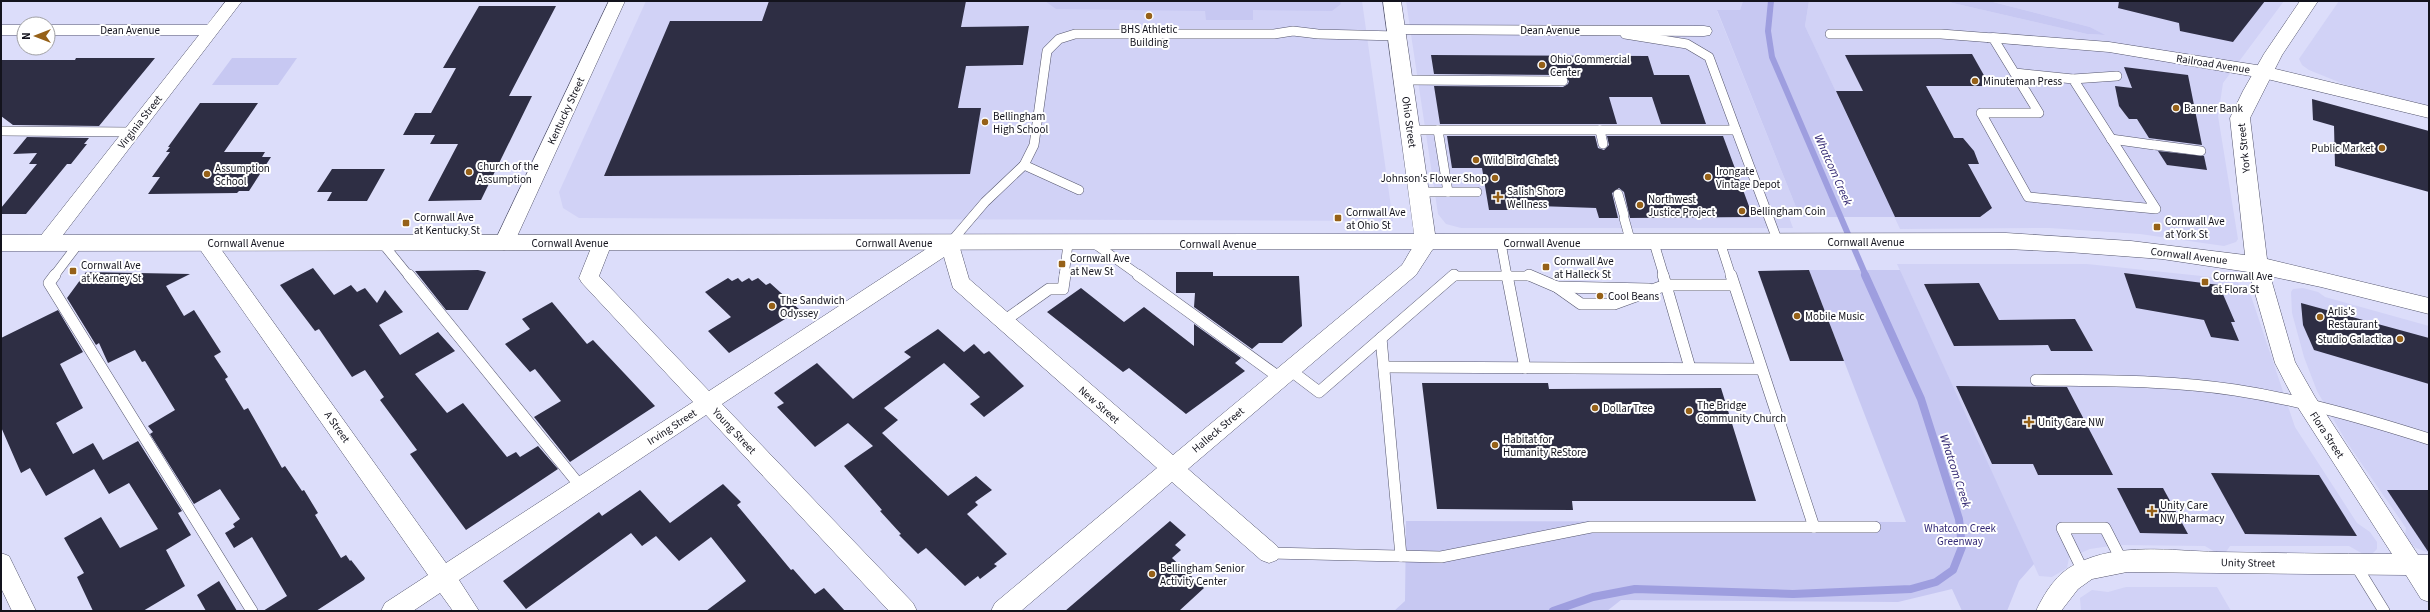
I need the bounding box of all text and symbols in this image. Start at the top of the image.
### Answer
marker: BHS Athletic Building [1144,11,1154,21]
north arrow [16,16,56,56]
place label: BHS Athletic Building [1121,22,1177,50]
street label: Dean Avenue [100,23,160,38]
street label: Dean Avenue [1520,23,1580,38]
text: N [19,32,34,40]
street label: Railroad Avenue [2175,51,2252,77]
place label: Ohio Commercial Center [1550,52,1630,80]
marker: Ohio Commercial Center [1537,60,1547,70]
place label: Minuteman Press [1983,74,2063,89]
street label: Kentucky Street [544,75,588,147]
marker: Minuteman Press [1970,76,1980,86]
street label: Virginia Street [114,92,166,152]
street label: Ohio Street [1398,95,1420,149]
place label: Banner Bank [2184,101,2244,116]
marker: Banner Bank [2171,103,2181,113]
place label: Bellingham High School [993,109,1048,137]
marker: Bellingham High School [980,117,990,127]
street label: York Street [2234,122,2254,175]
water label: Whatcom Creek [1810,132,1856,209]
place label: Public Market [2311,141,2374,156]
marker: Public Market [2377,143,2387,153]
place label: Wild Bird Chalet [1484,153,1558,168]
marker: Wild Bird Chalet [1471,155,1481,165]
place label: Church of the Assumption [477,159,539,187]
place label: Assumption School [215,161,270,189]
place label: Irongate Vintage Depot [1716,164,1781,192]
marker: Church of the Assumption [464,167,474,177]
marker: Assumption School [202,169,212,179]
place label: Johnson's Flower Shop [1380,171,1487,186]
marker: Irongate Vintage Depot [1703,172,1713,182]
marker: Johnson's Flower Shop [1490,173,1500,183]
place label: Salish Shore Wellness [1507,184,1564,212]
marker: Salish Shore Wellness [1492,191,1504,203]
place label: Northwest Justice Project [1648,192,1715,220]
marker: Northwest Justice Project [1635,200,1645,210]
place label: Bellingham Coin [1750,204,1826,219]
place label: Cornwall Ave at Ohio St [1346,205,1406,233]
marker: Bellingham Coin [1737,206,1747,216]
place label: Cornwall Ave at Kentucky St [414,210,480,238]
marker: Cornwall Ave at Ohio St [1333,213,1343,223]
place label: Cornwall Ave at York St [2165,214,2225,242]
marker: Cornwall Ave at Kentucky St [401,218,411,228]
marker: Cornwall Ave at York St [2152,222,2162,232]
street label: Cornwall Avenue [1827,235,1905,250]
street label: Cornwall Avenue [207,236,285,251]
street label: Cornwall Avenue [531,236,609,251]
street label: Cornwall Avenue [855,236,933,251]
street label: Cornwall Avenue [1503,236,1581,251]
street label: Cornwall Avenue [1179,237,1257,252]
street label: Cornwall Avenue [2150,244,2229,268]
place label: Cornwall Ave at New St [1070,251,1130,279]
place label: Cornwall Ave at Halleck St [1554,254,1614,282]
place label: Cornwall Ave at Kearney St [81,258,142,286]
marker: Cornwall Ave at New St [1057,259,1067,269]
marker: Cornwall Ave at Halleck St [1541,262,1551,272]
marker: Cornwall Ave at Kearney St [68,266,78,276]
place label: Cornwall Ave at Flora St [2213,269,2273,297]
marker: Cornwall Ave at Flora St [2200,277,2210,287]
place label: Cool Beans [1608,289,1660,304]
marker: Cool Beans [1595,291,1605,301]
place label: The Sandwich Odyssey [780,293,845,321]
marker: The Sandwich Odyssey [767,301,777,311]
place label: Arlis's Restaurant [2328,304,2378,332]
place label: Mobile Music [1805,309,1865,324]
marker: Mobile Music [1792,311,1802,321]
marker: Arlis's Restaurant [2315,312,2325,322]
place label: Studio Galactica [2317,332,2392,347]
marker: Studio Galactica [2395,334,2405,344]
street label: New Street [1075,383,1123,427]
place label: The Bridge Community Church [1697,398,1786,426]
place label: Dollar Tree [1603,401,1653,416]
marker: Dollar Tree [1590,403,1600,413]
street label: Young Street [708,404,759,458]
street label: Halleck Street [1189,404,1248,456]
street label: Irving Street [644,405,700,449]
marker: The Bridge Community Church [1684,406,1694,416]
street label: A Street [321,408,354,446]
street label: Flora Street [2306,409,2348,462]
place label: Unity Care NW [2038,415,2104,430]
marker: Unity Care NW [2023,416,2035,428]
place label: Habitat for Humanity ReStore [1503,432,1587,460]
water label: Whatcom Creek [1935,432,1975,510]
marker: Habitat for Humanity ReStore [1490,440,1500,450]
place label: Unity Care NW Pharmacy [2160,498,2224,526]
marker: Unity Care NW Pharmacy [2147,506,2157,516]
park label: Whatcom Creek Greenway [1924,521,1997,549]
street label: Unity Street [2221,555,2276,571]
place label: Bellingham Senior Activity Center [1160,561,1245,589]
marker: Bellingham Senior Activity Center [1147,569,1157,579]

